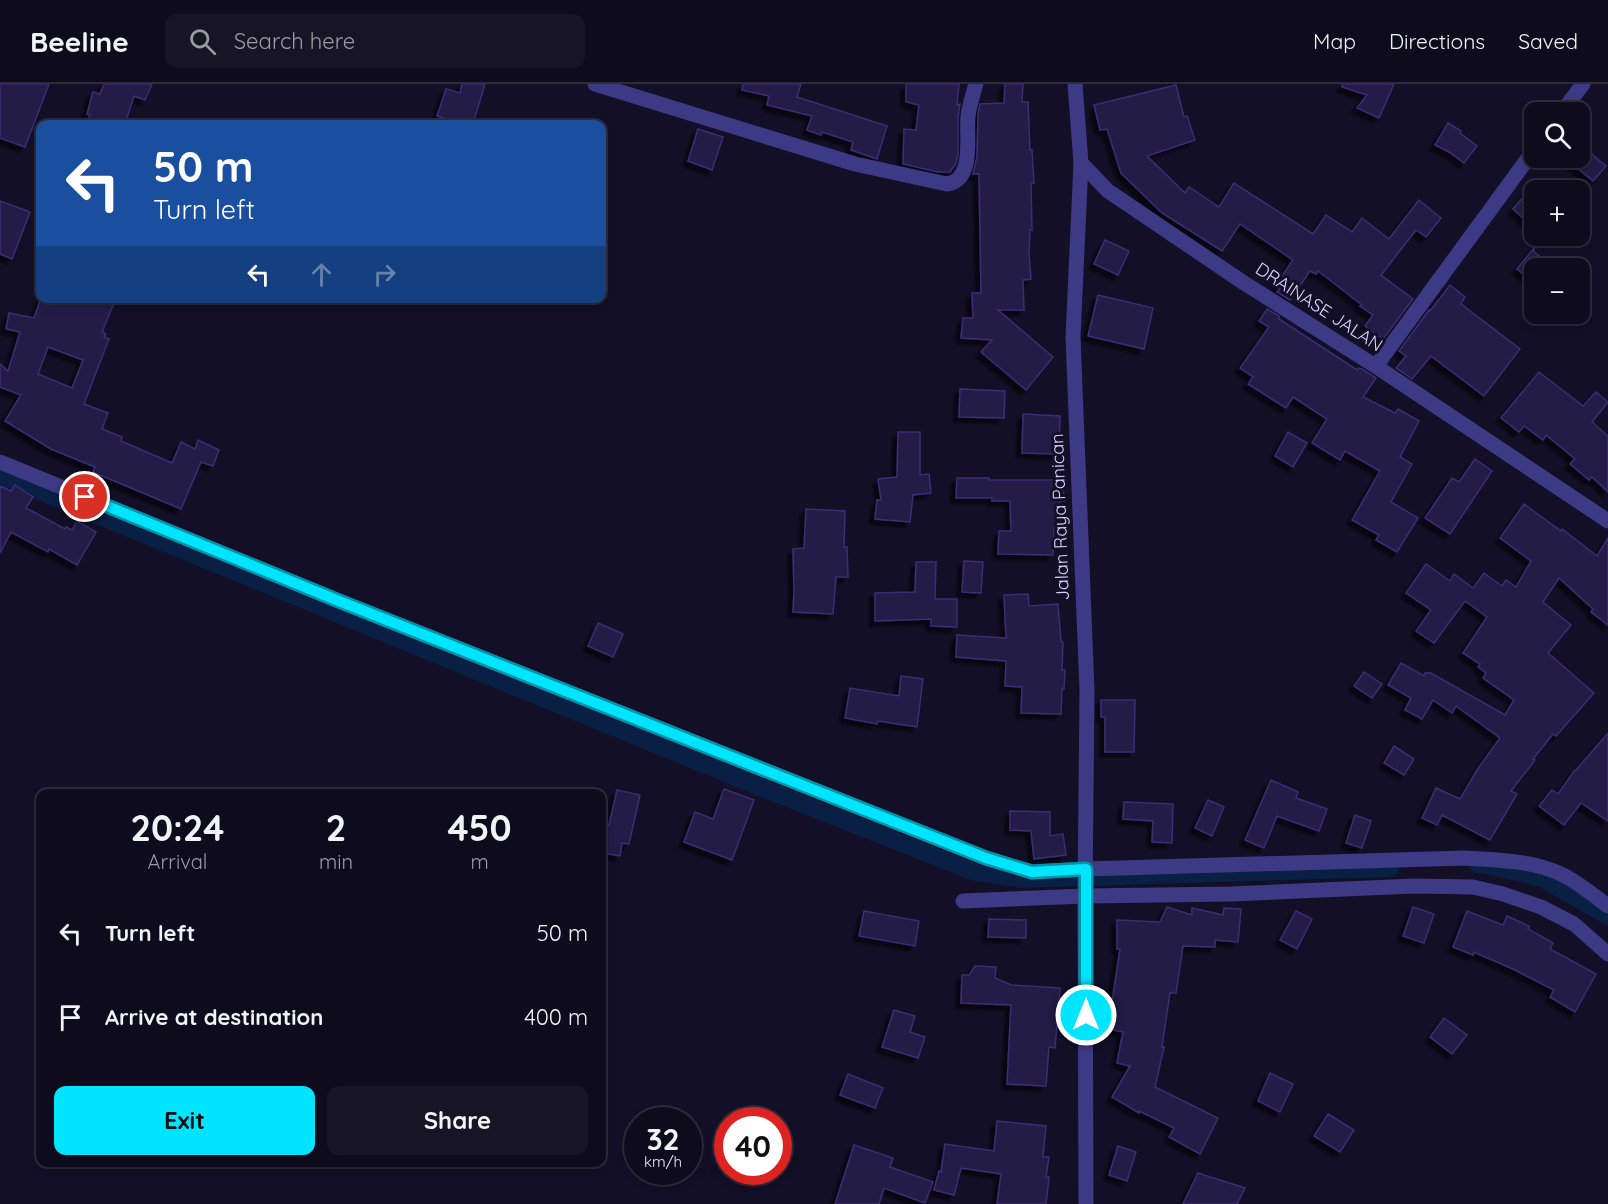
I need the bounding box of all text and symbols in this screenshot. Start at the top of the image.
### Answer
search box [165,14,585,68]
text: Beeline [30,24,129,59]
icon: search [186,25,219,58]
text: Search here [234,27,355,55]
text: Map [1313,28,1356,54]
text: Directions [1389,28,1485,54]
text: Saved [1518,28,1578,54]
map controls [1524,102,1590,324]
button: search [1524,102,1590,168]
text: 50 m [153,140,253,193]
icon: left [54,144,132,222]
button: + [1524,180,1590,246]
text: Turn left [153,192,255,226]
street label: DRAINASE JALAN [1251,257,1387,356]
icon: left [242,258,275,291]
icon: ahead [305,258,338,291]
icon: right [368,258,401,291]
button: − [1524,258,1590,324]
street label: Jalan Raya Panican [1045,433,1074,601]
pin [59,471,110,522]
icon: arrive [68,480,101,513]
text: 20:24 [130,805,225,850]
text: 2 [326,805,346,850]
text: 450 [448,805,512,850]
text: Arrival [148,849,207,874]
text: min [319,849,353,874]
text: m [470,849,489,874]
icon: left [54,917,87,950]
text: Turn left [105,919,195,947]
text: 50 m [537,919,588,947]
position arrow [1054,983,1118,1047]
icon: arrive [54,1001,87,1034]
text: Arrive at destination [105,1003,323,1031]
text: 400 m [524,1003,588,1031]
button: Exit [54,1086,315,1155]
button: Share [327,1086,588,1155]
speed limit sign: 40 [714,1107,792,1185]
text: 32 [646,1120,680,1158]
text: km/h [644,1152,682,1171]

